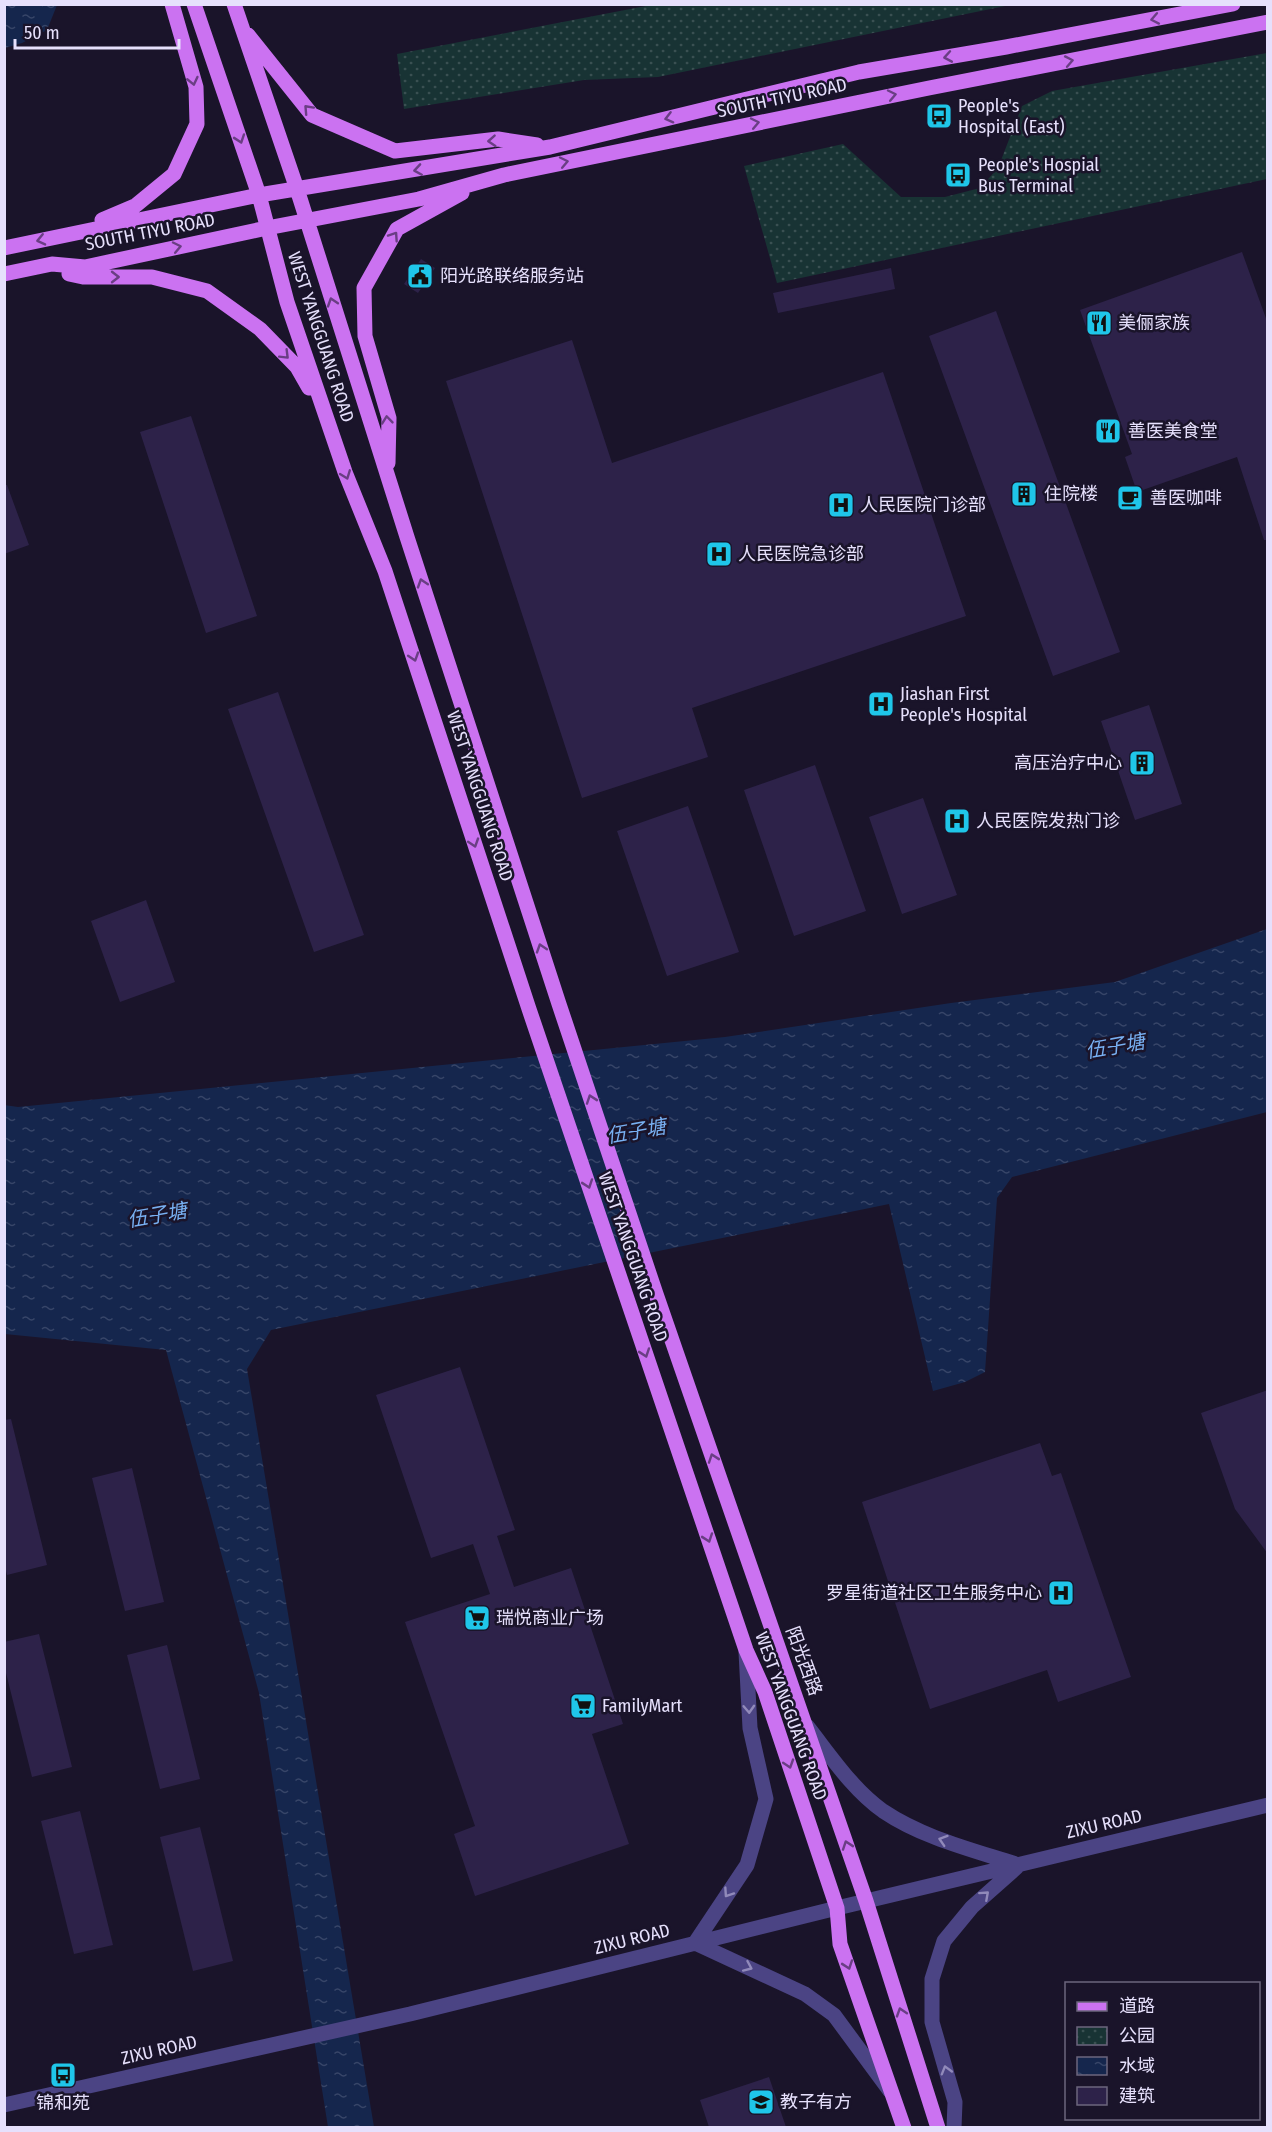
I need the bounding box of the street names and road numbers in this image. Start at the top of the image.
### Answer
street label: SOUTH TIYU ROAD [715,74,849,122]
street label: SOUTH TIYU ROAD [83,209,217,255]
street label: WEST YANGGUANG ROAD [283,249,359,425]
street label: WEST YANGGUANG ROAD [442,708,518,884]
street label: WEST YANGGUANG ROAD [594,1169,672,1345]
street label: 阳光西路 [781,1623,827,1699]
street label: WEST YANGGUANG ROAD [750,1629,832,1803]
street label: ZIXU ROAD [1064,1805,1144,1843]
street label: ZIXU ROAD [592,1919,672,1959]
street label: ZIXU ROAD [119,2031,199,2069]

